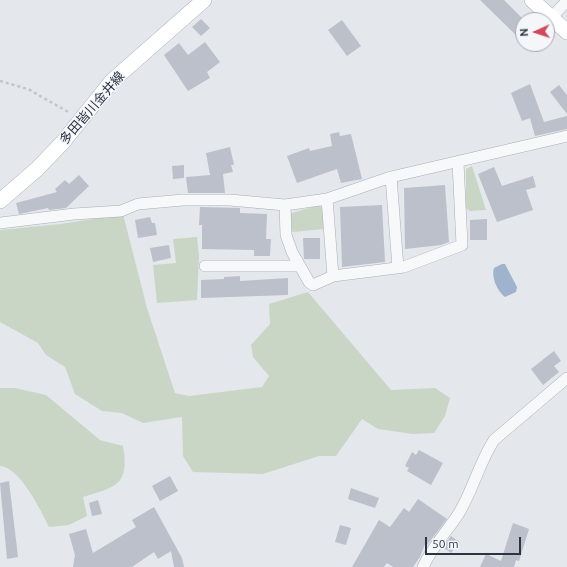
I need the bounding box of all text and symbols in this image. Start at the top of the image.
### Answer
north arrow [515,12,555,52]
text: N [518,28,530,37]
street label: 多田皆川金井線 [56,69,128,147]
scale bar [427,529,523,555]
text: 50 m [432,537,459,550]

